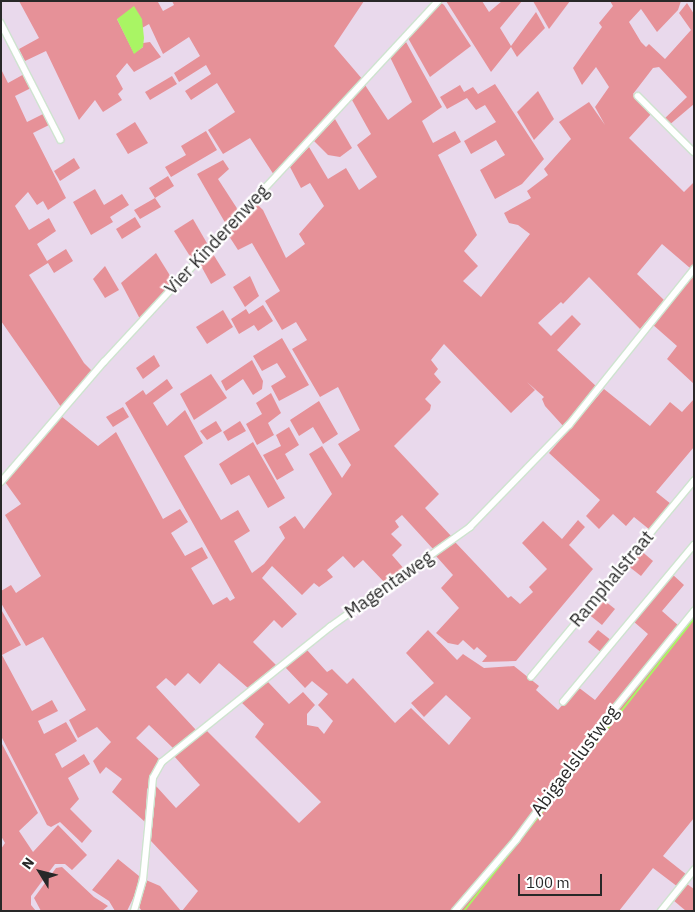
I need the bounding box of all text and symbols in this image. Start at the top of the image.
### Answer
street label: Vier Kinderenweg [161,181,273,299]
street label: Ramphalstraat [566,527,658,631]
street label: Magentaweg [341,547,437,623]
street label: Abigaelslustweg [527,702,623,820]
north arrow [15,847,65,897]
text: N [18,854,38,873]
scale bar [520,864,604,896]
text: 100 m [526,873,570,892]

